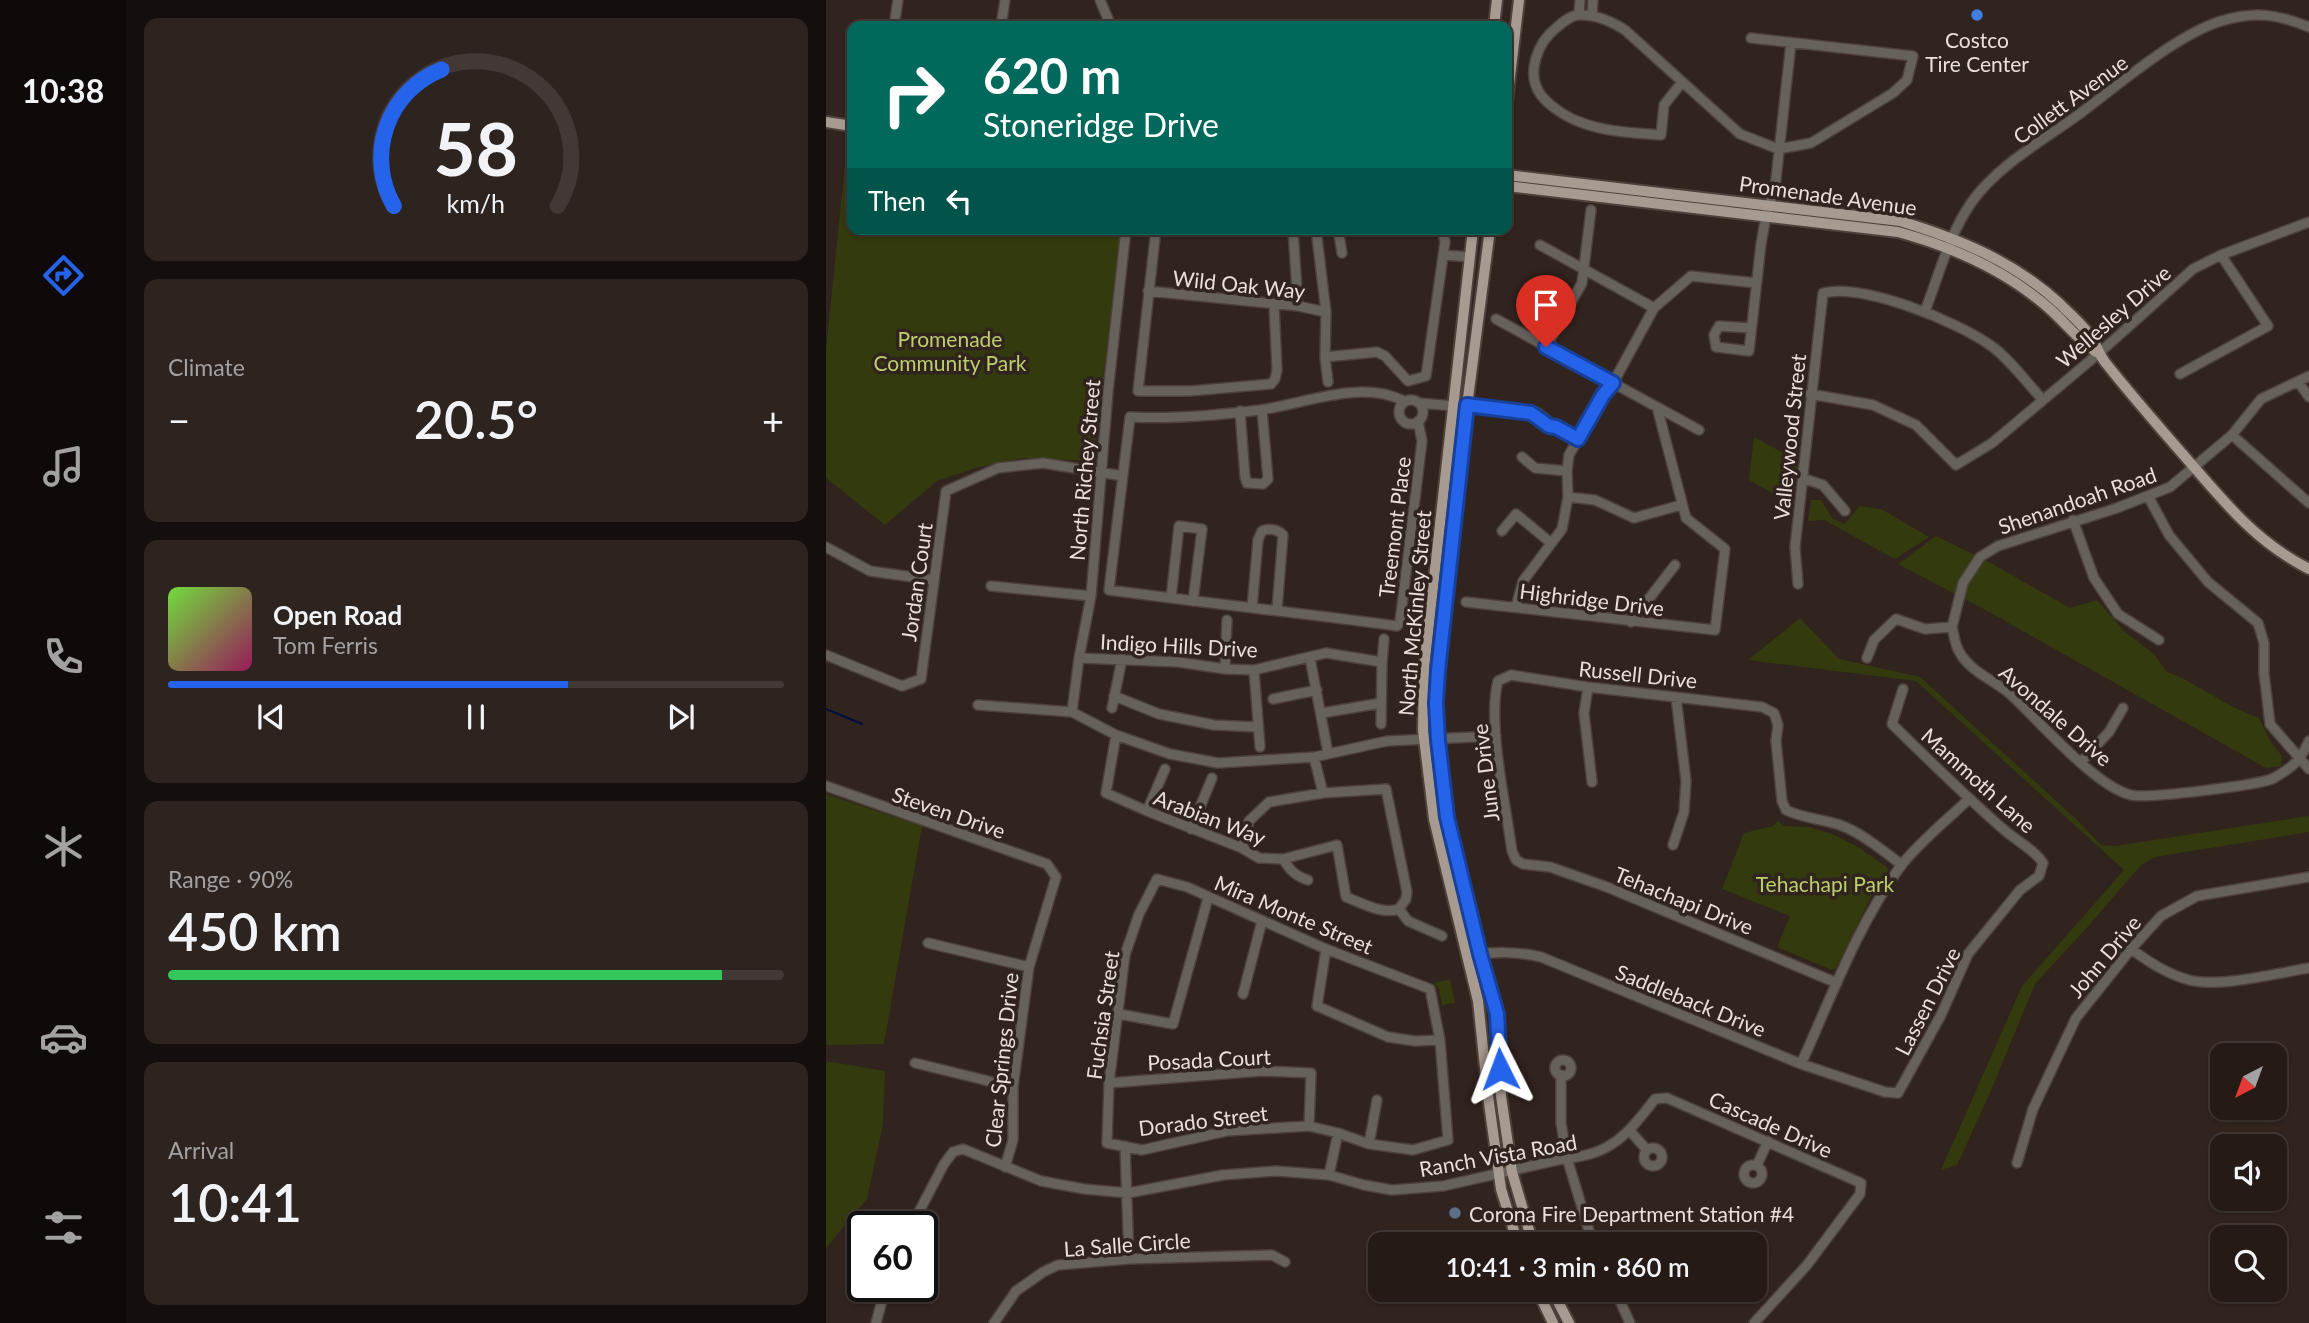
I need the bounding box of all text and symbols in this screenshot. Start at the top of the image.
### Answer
marker: Costco Tire Center [1969,7,1985,23]
place label: Costco Tire Center [1925,27,2029,76]
text: 620 m [983,46,1121,104]
icon: right [868,49,959,140]
street label: Collett Avenue [2008,49,2132,149]
text: 10:38 [22,71,104,110]
text: 58 [434,104,518,192]
text: Stoneridge Drive [983,105,1219,144]
street label: Promenade Avenue [1738,170,1918,220]
icon: left [940,182,978,220]
text: Then [868,185,926,217]
text: km/h [447,187,505,217]
icon: directions [39,251,88,300]
street label: Wellesley Drive [2051,260,2175,372]
street label: Wild Oak Way [1172,265,1307,303]
pin [1516,275,1576,347]
icon: arrive [1527,286,1565,324]
park label: Promenade Community Park [874,326,1027,375]
street label: Valleywood Street [1768,352,1810,521]
text: Climate [168,353,245,381]
street label: North Richey Street [1064,378,1104,561]
text: 20.5° [414,388,538,450]
text: − [168,397,190,443]
text: + [762,397,784,443]
icon: music [39,442,88,491]
street label: Treemont Place [1373,455,1415,599]
street label: Shenandoah Road [1995,461,2159,539]
street label: North McKinley Street [1393,509,1435,717]
street label: Jordan Court [895,521,937,643]
street label: Highridge Drive [1518,578,1666,620]
text: Open Road [273,599,402,631]
street label: Indigo Hills Drive [1100,628,1258,662]
text: Tom Ferris [273,631,378,659]
icon: phone [39,632,88,681]
street label: Russell Drive [1577,655,1699,693]
street label: Avondale Drive [1995,659,2117,771]
icon: previous [252,698,290,736]
icon: pause [457,698,495,736]
icon: next [662,698,700,736]
street label: Mammoth Lane [1917,722,2041,838]
street label: June Drive [1467,723,1503,823]
street label: Steven Drive [889,781,1009,843]
street label: Arabian Way [1151,784,1270,850]
icon: climate [39,822,88,871]
street label: Tehachapi Drive [1611,861,1757,939]
text: Range · 90% [168,865,293,893]
street label: Mira Monte Street [1211,869,1377,959]
park label: Tehachapi Park [1756,871,1895,896]
text: 450 km [168,900,342,962]
street label: John Drive [2063,910,2145,1002]
street label: Lassen Drive [1889,943,1965,1059]
street label: Fuchsia Street [1081,949,1123,1081]
street label: Saddleback Drive [1612,959,1770,1041]
street label: Clear Springs Drive [979,971,1023,1149]
icon: car [39,1013,88,1062]
position arrow [1463,1032,1537,1106]
street label: Posada Court [1147,1043,1272,1075]
north arrow [2210,1043,2287,1120]
map controls [2210,1043,2287,1302]
street label: Cascade Drive [1705,1086,1837,1162]
street label: Dorado Street [1137,1100,1269,1140]
street label: Ranch Vista Road [1417,1129,1579,1181]
button: sound [2210,1134,2287,1211]
text: Arrival [168,1136,234,1164]
text: 10:41 [168,1171,302,1233]
place label: Corona Fire Department Station #4 [1469,1201,1794,1226]
icon: filters [39,1203,88,1252]
marker: Corona Fire Department Station #4 [1447,1205,1463,1221]
speed limit sign: 60 [847,1211,938,1302]
button: search [2210,1225,2287,1302]
street label: La Salle Circle [1063,1227,1191,1261]
text: 10:41 · 3 min · 860 m [1445,1251,1690,1283]

